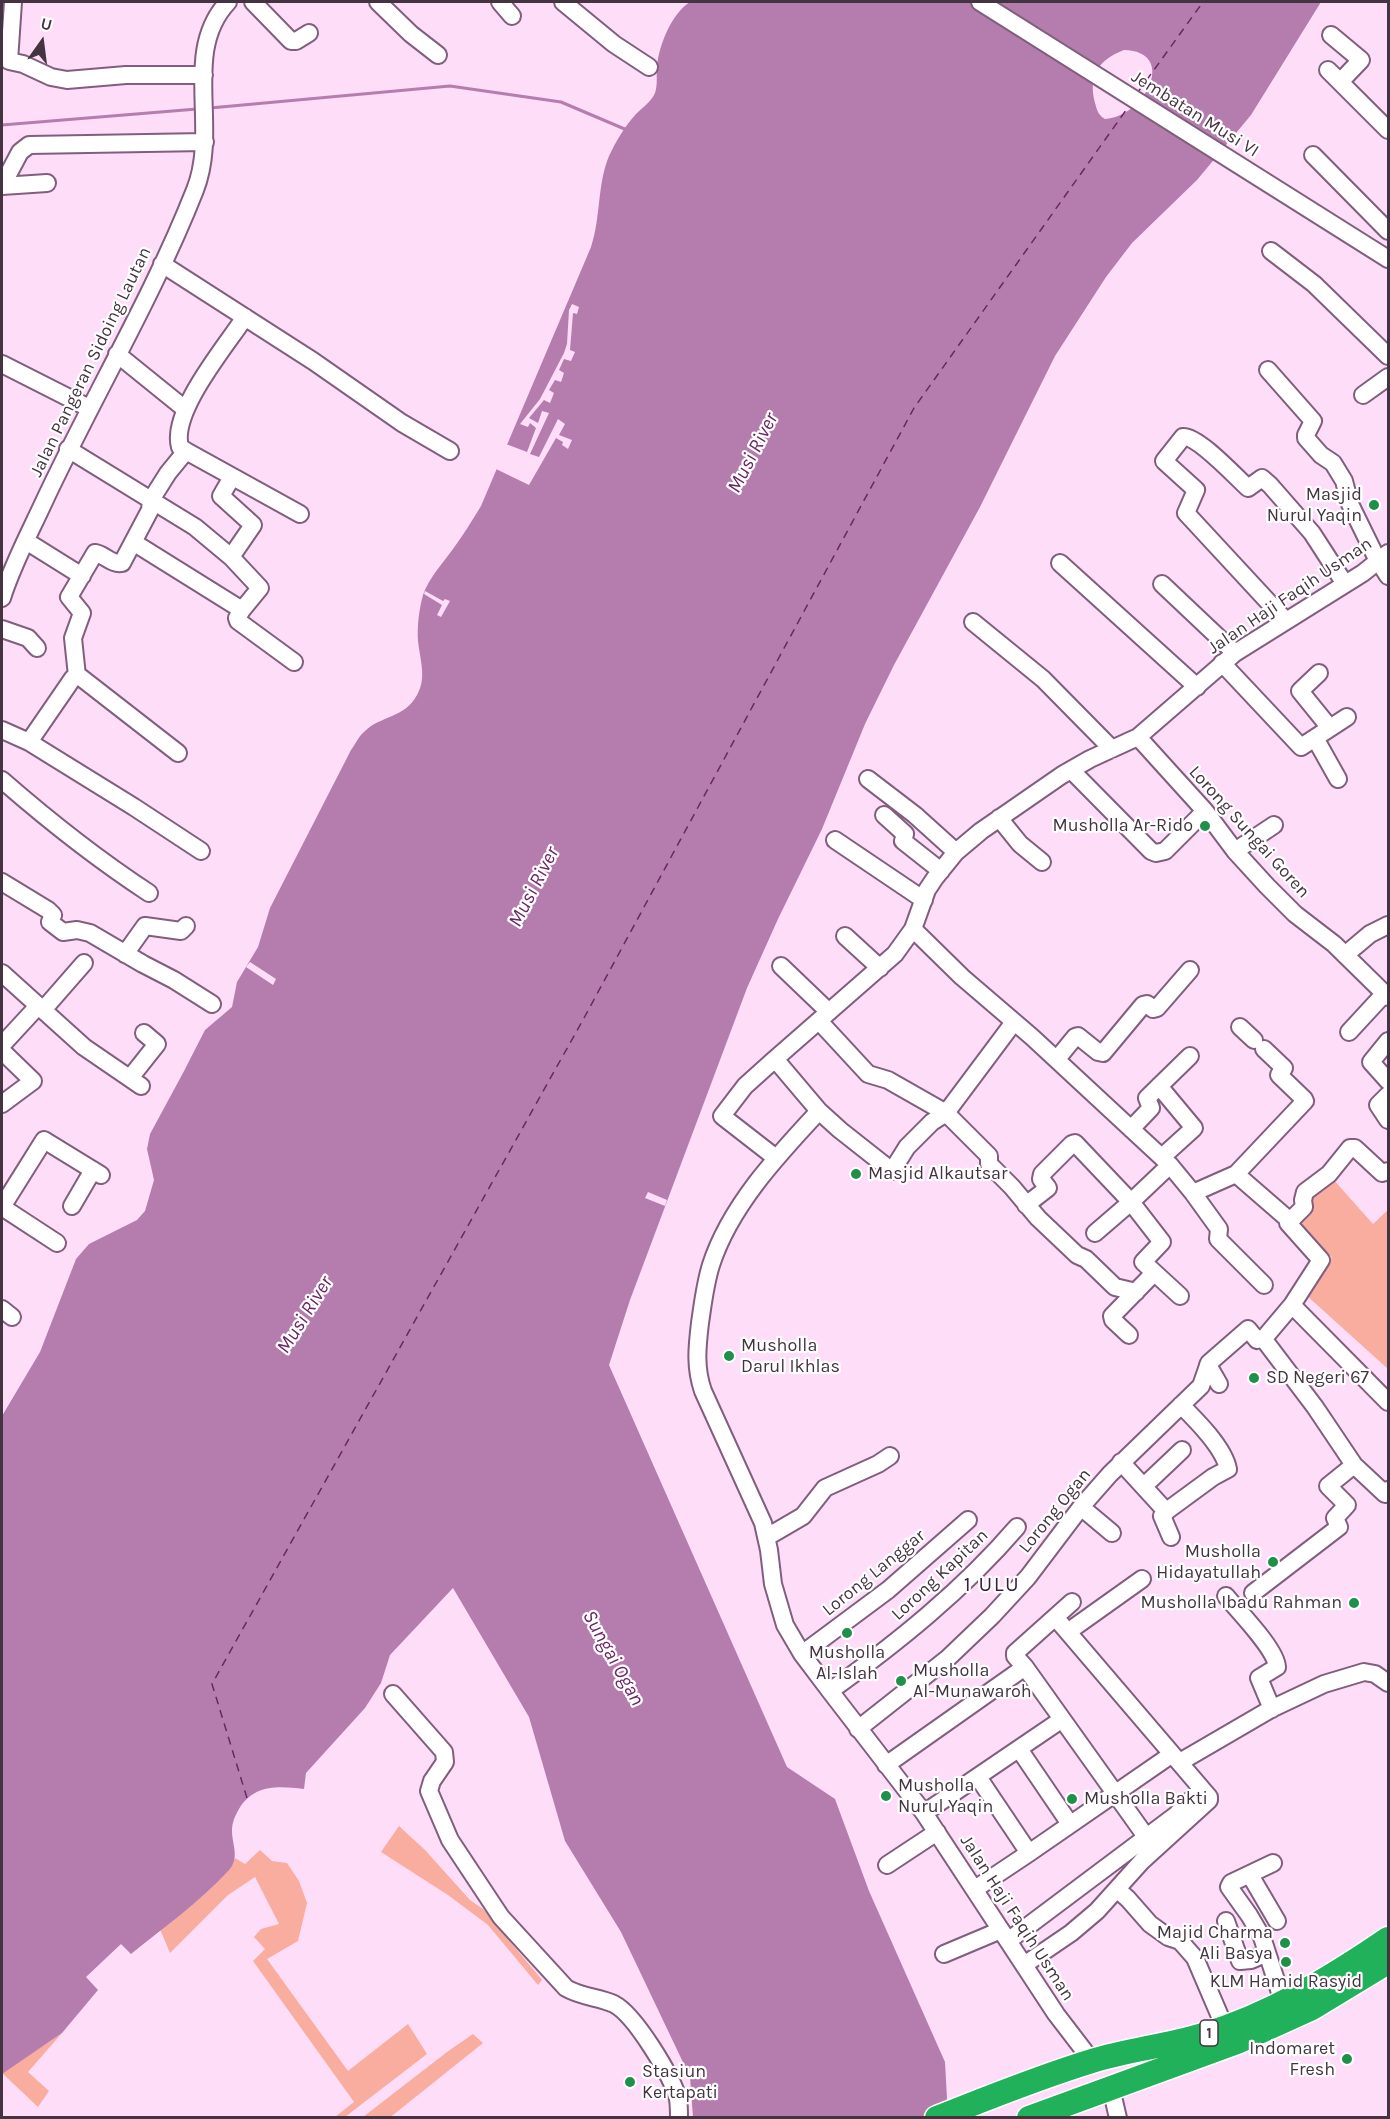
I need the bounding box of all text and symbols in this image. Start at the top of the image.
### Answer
north arrow [12,12,72,72]
text: U [39,13,54,35]
street label: Jembatan Musi VI [1127,66,1263,162]
street label: Jalan Pangeran Sidoing Lautan [26,244,156,480]
water label: Musi River [723,409,783,497]
place label: Masjid Nurul Yaqin [1267,484,1362,526]
marker: Masjid Nurul Yaqin [1367,498,1381,512]
street label: Jalan Haji Faqih Usman [1204,533,1376,659]
street label: Lorong Sungai Goren [1184,761,1314,903]
place label: Musholla Ar-Rido [1052,815,1193,837]
marker: Musholla Ar-Rido [1198,819,1212,833]
water label: Musi River [504,843,564,931]
place label: Masjid Alkautsar [868,1163,1008,1185]
marker: Masjid Alkautsar [849,1167,863,1181]
water label: Musi River [272,1272,338,1358]
place label: Musholla Darul Ikhlas [741,1335,840,1378]
marker: Musholla Darul Ikhlas [722,1349,736,1363]
place label: SD Negeri 67 [1266,1367,1369,1389]
marker: SD Negeri 67 [1247,1371,1261,1385]
street label: Lorong Ogan [1014,1464,1096,1558]
street label: Lorong Langgar [818,1525,930,1621]
street label: Lorong Kapitan [887,1525,993,1625]
place label: Musholla Hidayatullah [1156,1541,1261,1584]
marker: Musholla Hidayatullah [1266,1555,1280,1569]
district label: 1 ULU [964,1572,1020,1598]
place label: Musholla Ibadu Rahman [1141,1592,1342,1614]
marker: Musholla Ibadu Rahman [1347,1596,1361,1610]
water label: Sungai Ogan [577,1606,649,1710]
marker: Musholla Al-Islah [840,1626,854,1640]
place label: Musholla Al-Islah [809,1642,885,1684]
place label: Musholla Al-Munawaroh [913,1660,1032,1702]
marker: Musholla Al-Munawaroh [894,1674,908,1688]
place label: Musholla Nurul Yaqin [898,1775,993,1818]
place label: Musholla Bakti [1084,1788,1208,1810]
marker: Musholla Nurul Yaqin [879,1789,893,1803]
marker: Musholla Bakti [1065,1792,1079,1806]
street label: Jalan Haji Faqih Usman [955,1831,1079,2005]
place label: Majid Charma Ali Basya [1157,1922,1273,1964]
marker: Majid Charma Ali Basya [1278,1936,1292,1950]
marker: KLM Hamid Rasyid [1279,1955,1293,1969]
place label: KLM Hamid Rasyid [1210,1971,1362,1993]
road number: 1 [1200,2020,1218,2046]
place label: Indomaret Fresh [1249,2038,1335,2080]
marker: Indomaret Fresh [1340,2052,1354,2066]
place label: Stasiun Kertapati [642,2061,718,2104]
marker: Stasiun Kertapati [623,2075,637,2089]

